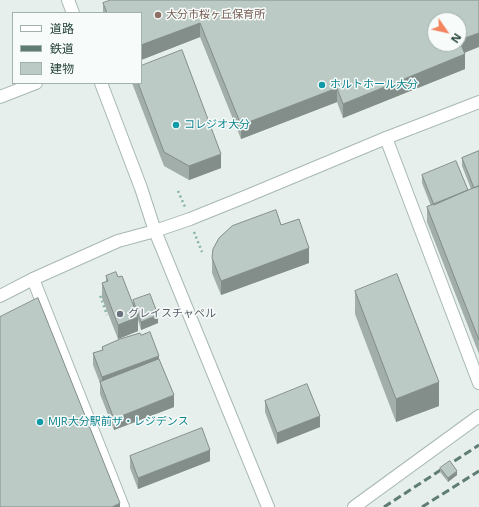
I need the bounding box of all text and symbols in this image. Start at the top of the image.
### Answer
place label: 大分市桜ヶ丘保育所 [166,8,265,22]
marker: 大分市桜ヶ丘保育所 [153,10,163,20]
legend [12,12,142,84]
north arrow [427,12,467,52]
text: 道路 [50,20,74,37]
text: N [448,31,465,46]
text: 鉄道 [50,40,74,57]
text: 建物 [50,60,74,77]
place label: ホルトホール大分 [330,78,418,92]
marker: ホルトホール大分 [317,80,327,90]
place label: コレジオ大分 [184,118,250,132]
marker: コレジオ大分 [171,120,181,130]
place label: グレイスチャペル [128,307,216,321]
marker: グレイスチャペル [115,309,125,319]
place label: MJR大分駅前ザ・レジデンス [48,415,189,429]
marker: MJR大分駅前ザ・レジデンス [35,417,45,427]

